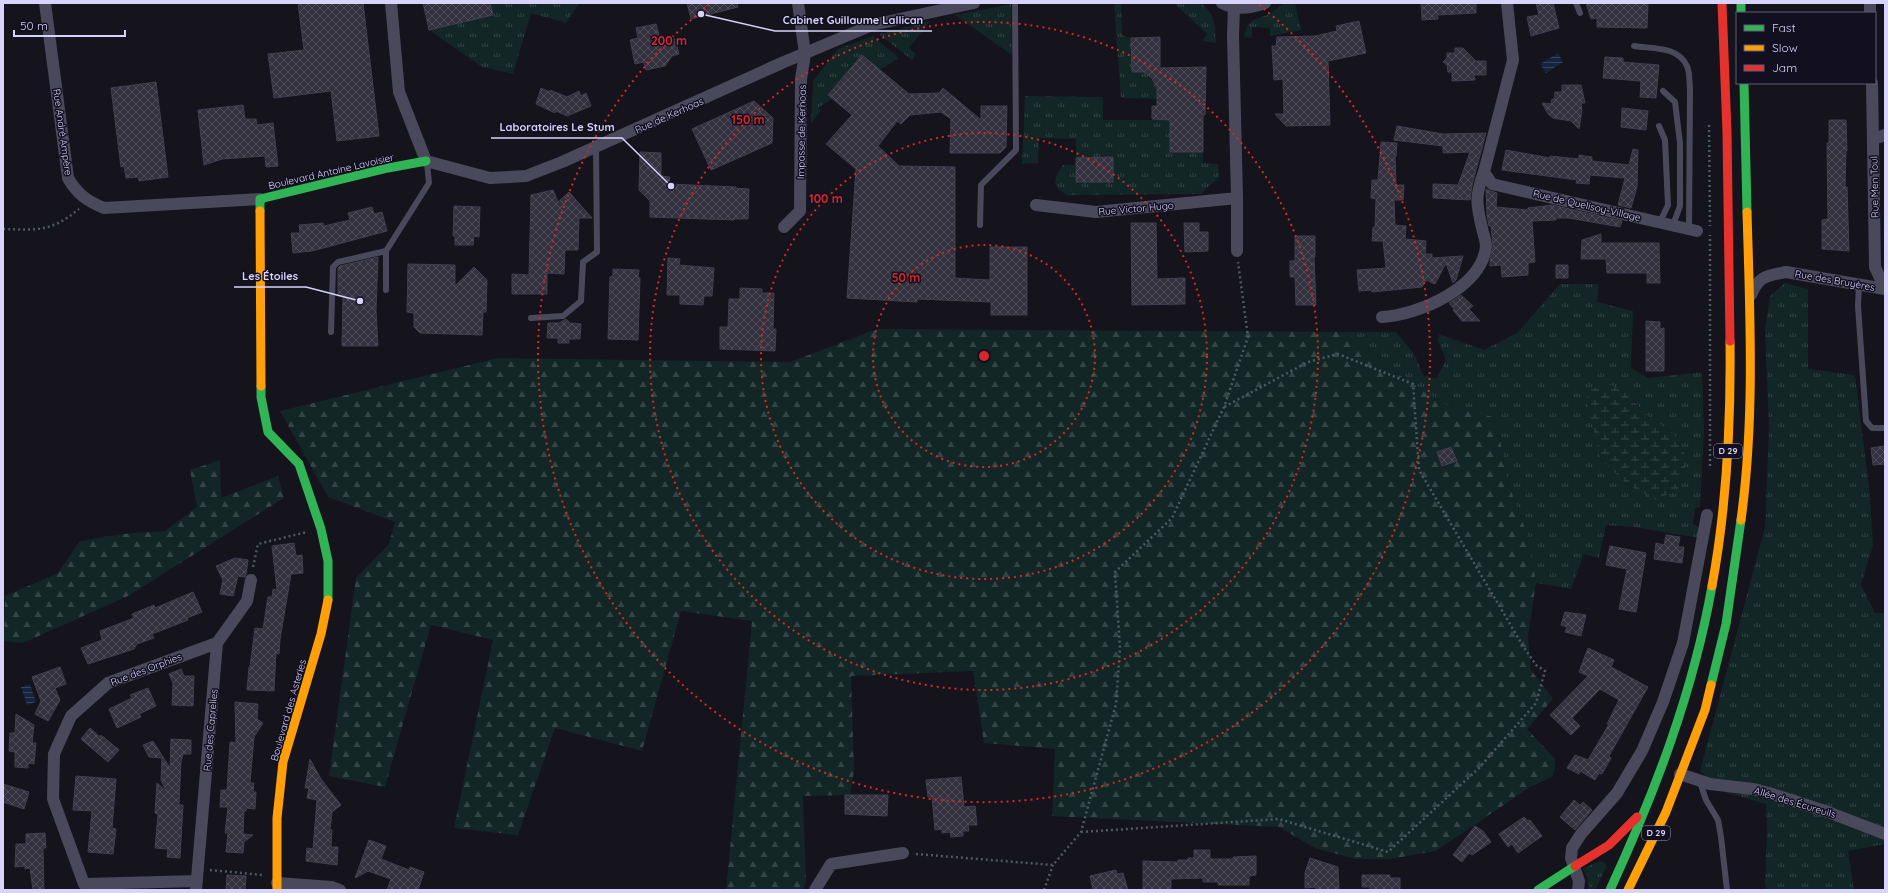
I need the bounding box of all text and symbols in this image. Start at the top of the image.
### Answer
callout: Cabinet Guillaume Lallican [775,8,932,31]
scale bar [14,12,125,38]
legend [1736,12,1876,84]
text: Cabinet Guillaume Lallican [783,13,923,27]
text: 50 m [20,18,48,33]
text: Fast [1772,20,1796,35]
text: 200 m [651,33,687,48]
text: Slow [1772,40,1798,55]
text: Jam [1772,60,1797,75]
street label: Impasse de Kerhoas [794,84,809,179]
street label: Rue André Ampère [50,88,75,177]
street label: Rue de Kerhoas [633,94,706,136]
text: 150 m [731,112,765,127]
callout: Laboratoires Le Stum [491,115,622,138]
text: Laboratoires Le Stum [499,120,615,134]
street label: Boulevard Antoine Lavoisier [267,151,395,192]
street label: Rue Men Toul [1867,156,1882,218]
street label: Rue de Quelisoy-Village [1532,187,1642,224]
text: 100 m [809,191,843,206]
street label: Rue Victor Hugo [1098,199,1174,218]
callout: Les Étoiles [234,264,306,287]
street label: Rue des Bruyères [1794,267,1876,294]
text: Les Étoiles [242,269,298,283]
text: 50 m [892,270,920,285]
centre of rings [977,349,991,363]
road number: D 29 [1714,444,1742,458]
street label: Rue des Orphies [109,650,184,689]
street label: Boulevard des Asteries [268,657,309,763]
street label: Rue des Caprelles [200,688,221,772]
street label: Allée des Écureuils [1752,784,1838,821]
road number: D 29 [1642,826,1670,840]

